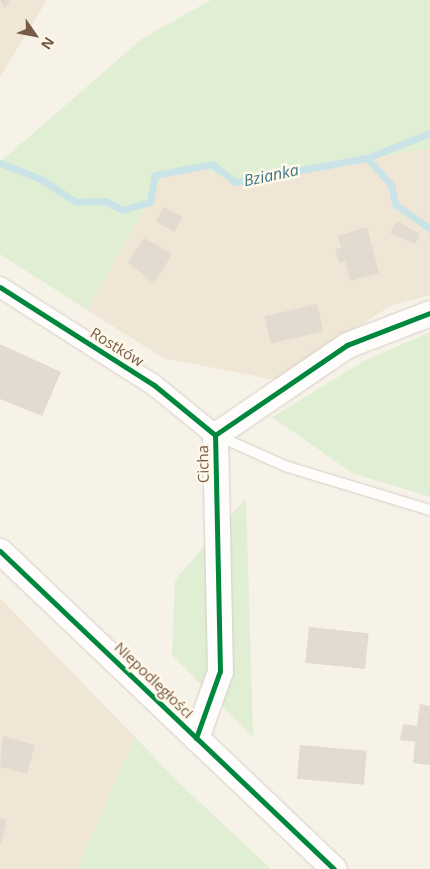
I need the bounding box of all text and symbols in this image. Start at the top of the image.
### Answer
north arrow [10,10,60,60]
text: N [37,33,59,53]
water label: Bzianka [242,160,300,190]
street label: Rostków [87,324,147,370]
street label: Cicha [194,445,212,483]
street label: Niepodległości [111,638,197,722]

